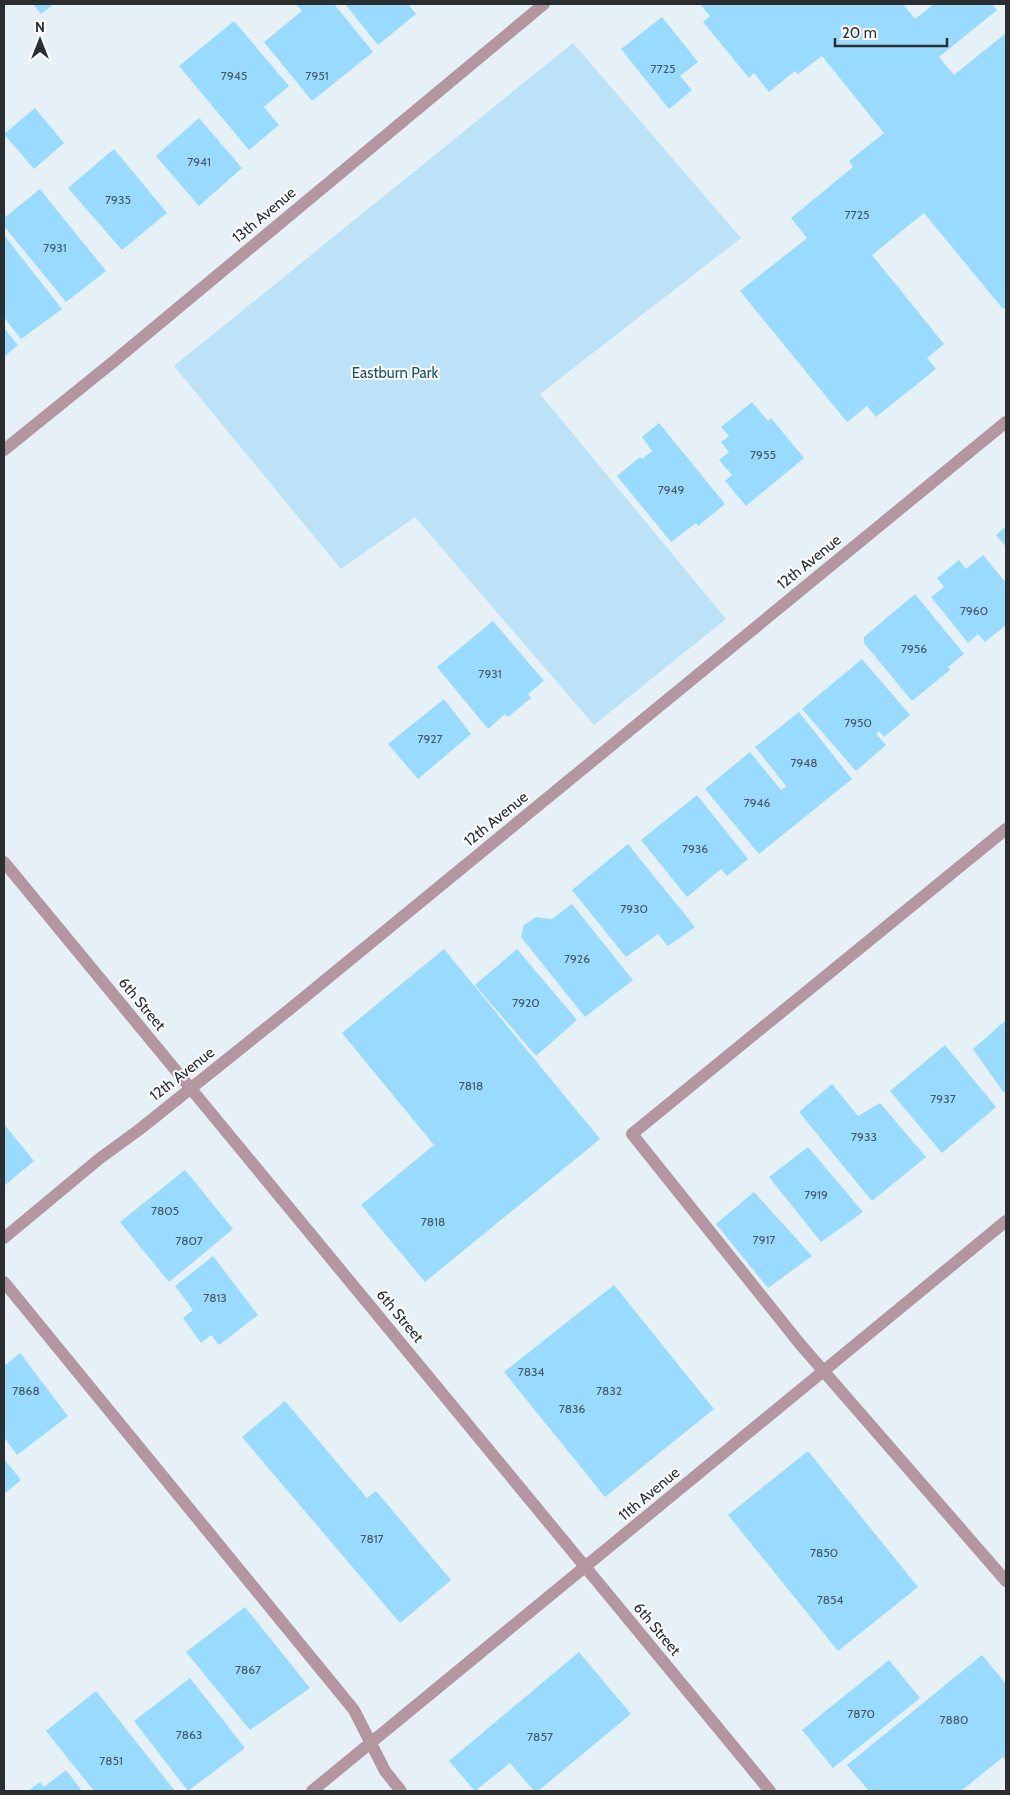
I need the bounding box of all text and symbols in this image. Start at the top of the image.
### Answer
north arrow [15,15,65,65]
scale bar [835,15,948,47]
text: N [35,18,45,36]
text: 20 m [842,24,877,42]
house number: 7725 [651,61,675,76]
house number: 7945 [221,68,247,83]
house number: 7951 [305,68,329,83]
house number: 7941 [187,154,211,169]
street label: 13th Avenue [229,183,300,247]
house number: 7935 [105,192,131,207]
house number: 7725 [845,207,869,222]
house number: 7931 [43,240,67,255]
park label: Eastburn Park [352,364,439,382]
house number: 7955 [750,447,776,462]
house number: 7949 [658,482,684,497]
street label: 12th Avenue [773,531,845,593]
house number: 7960 [960,603,988,618]
house number: 7956 [901,641,927,656]
house number: 7931 [478,666,502,681]
house number: 7950 [844,715,872,730]
house number: 7927 [417,731,443,746]
house number: 7948 [790,755,818,770]
street label: 12th Avenue [460,788,532,850]
house number: 7946 [744,795,770,810]
house number: 7936 [682,841,708,856]
house number: 7930 [620,901,648,916]
house number: 7926 [564,951,590,966]
street label: 6th Street [115,974,169,1034]
house number: 7920 [512,995,540,1010]
street label: 12th Avenue [146,1043,218,1105]
house number: 7818 [459,1078,483,1093]
house number: 7937 [930,1091,956,1106]
house number: 7933 [851,1129,877,1144]
house number: 7919 [804,1187,828,1202]
house number: 7805 [151,1203,179,1218]
house number: 7818 [421,1214,445,1229]
house number: 7917 [753,1232,775,1247]
house number: 7807 [175,1233,203,1248]
street label: 6th Street [373,1286,427,1346]
house number: 7813 [203,1290,227,1305]
house number: 7834 [518,1364,544,1379]
house number: 7868 [12,1383,40,1398]
house number: 7832 [596,1383,622,1398]
house number: 7836 [559,1401,585,1416]
street label: 11th Avenue [615,1463,683,1525]
house number: 7817 [360,1531,384,1546]
house number: 7850 [810,1545,838,1560]
house number: 7854 [817,1592,843,1607]
street label: 6th Street [630,1599,684,1659]
house number: 7867 [235,1662,261,1677]
house number: 7870 [847,1706,875,1721]
house number: 7880 [940,1712,968,1727]
house number: 7863 [176,1727,202,1742]
house number: 7857 [527,1729,553,1744]
house number: 7851 [99,1753,123,1768]

